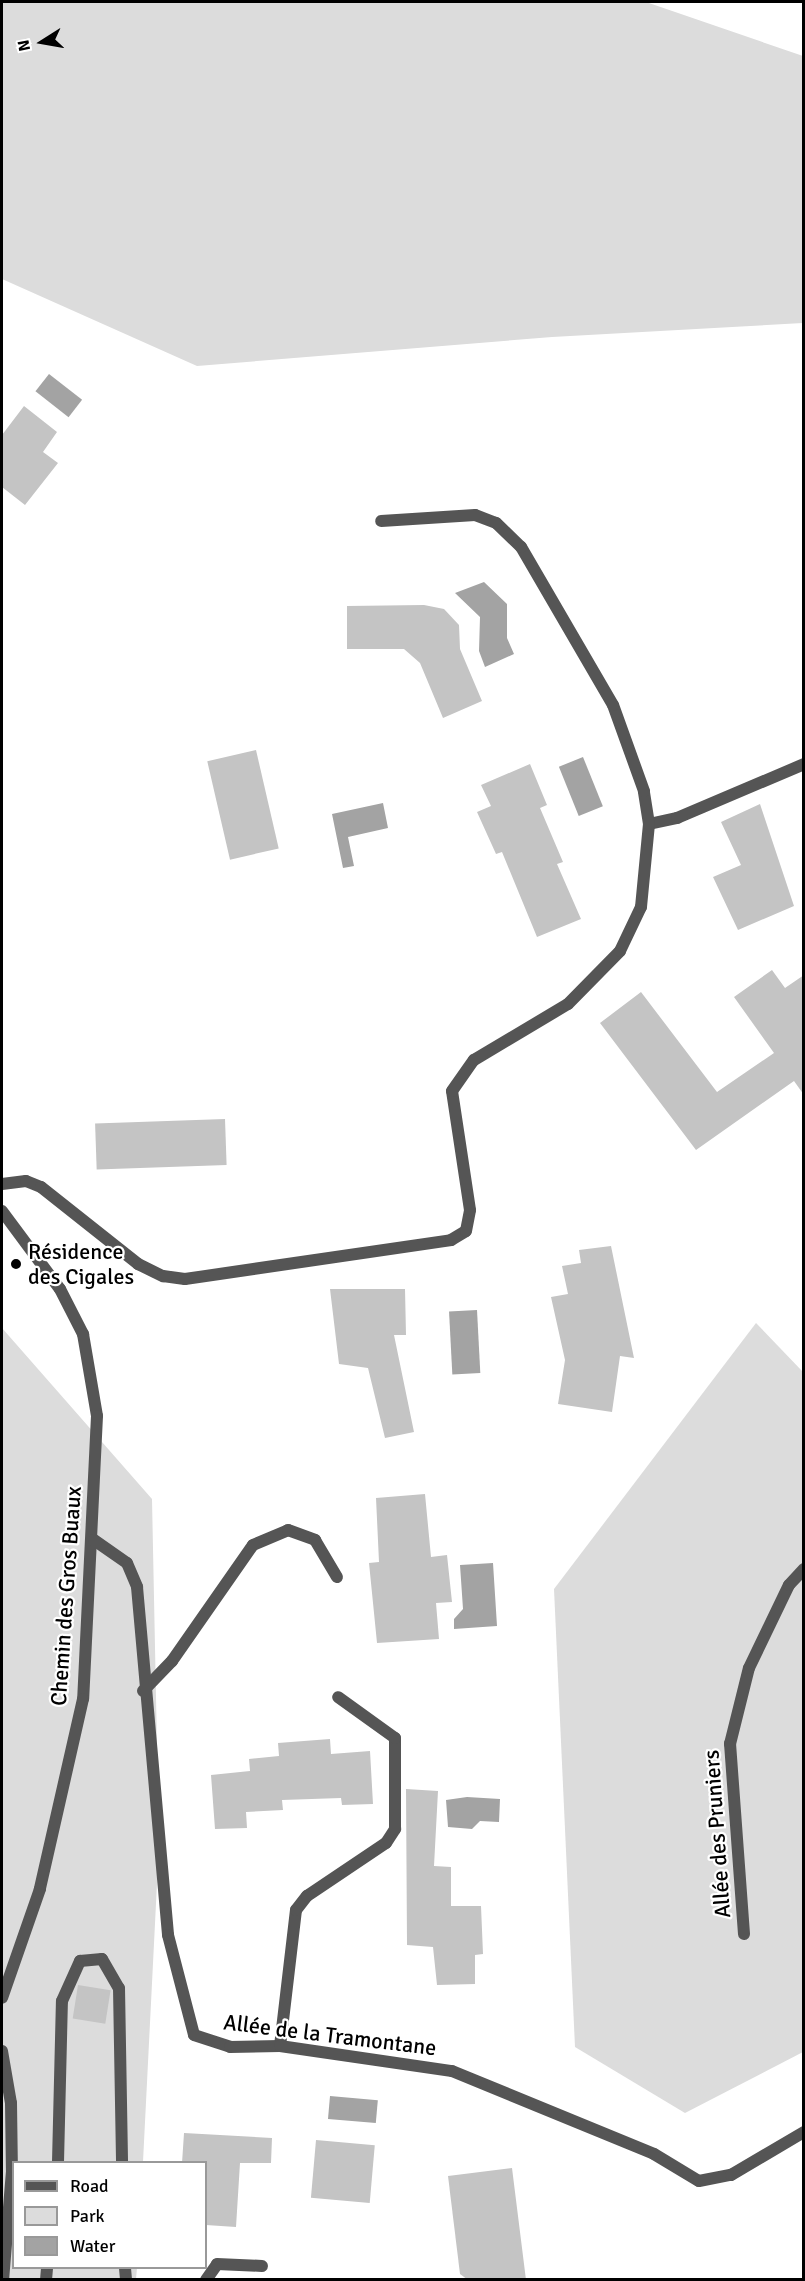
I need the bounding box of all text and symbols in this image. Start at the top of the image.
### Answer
north arrow [12,12,72,72]
text: N [13,38,35,53]
place label: Résidence des Cigales [28,1238,134,1290]
marker: Résidence des Cigales [9,1257,23,1271]
street label: Chemin des Gros Buaux [45,1485,87,1707]
street label: Allée des Pruniers [698,1749,736,1919]
street label: Allée de la Tramontane [222,2009,438,2061]
legend [12,2161,207,2269]
text: Road [70,2175,109,2197]
text: Park [70,2205,105,2227]
text: Water [70,2235,115,2257]

